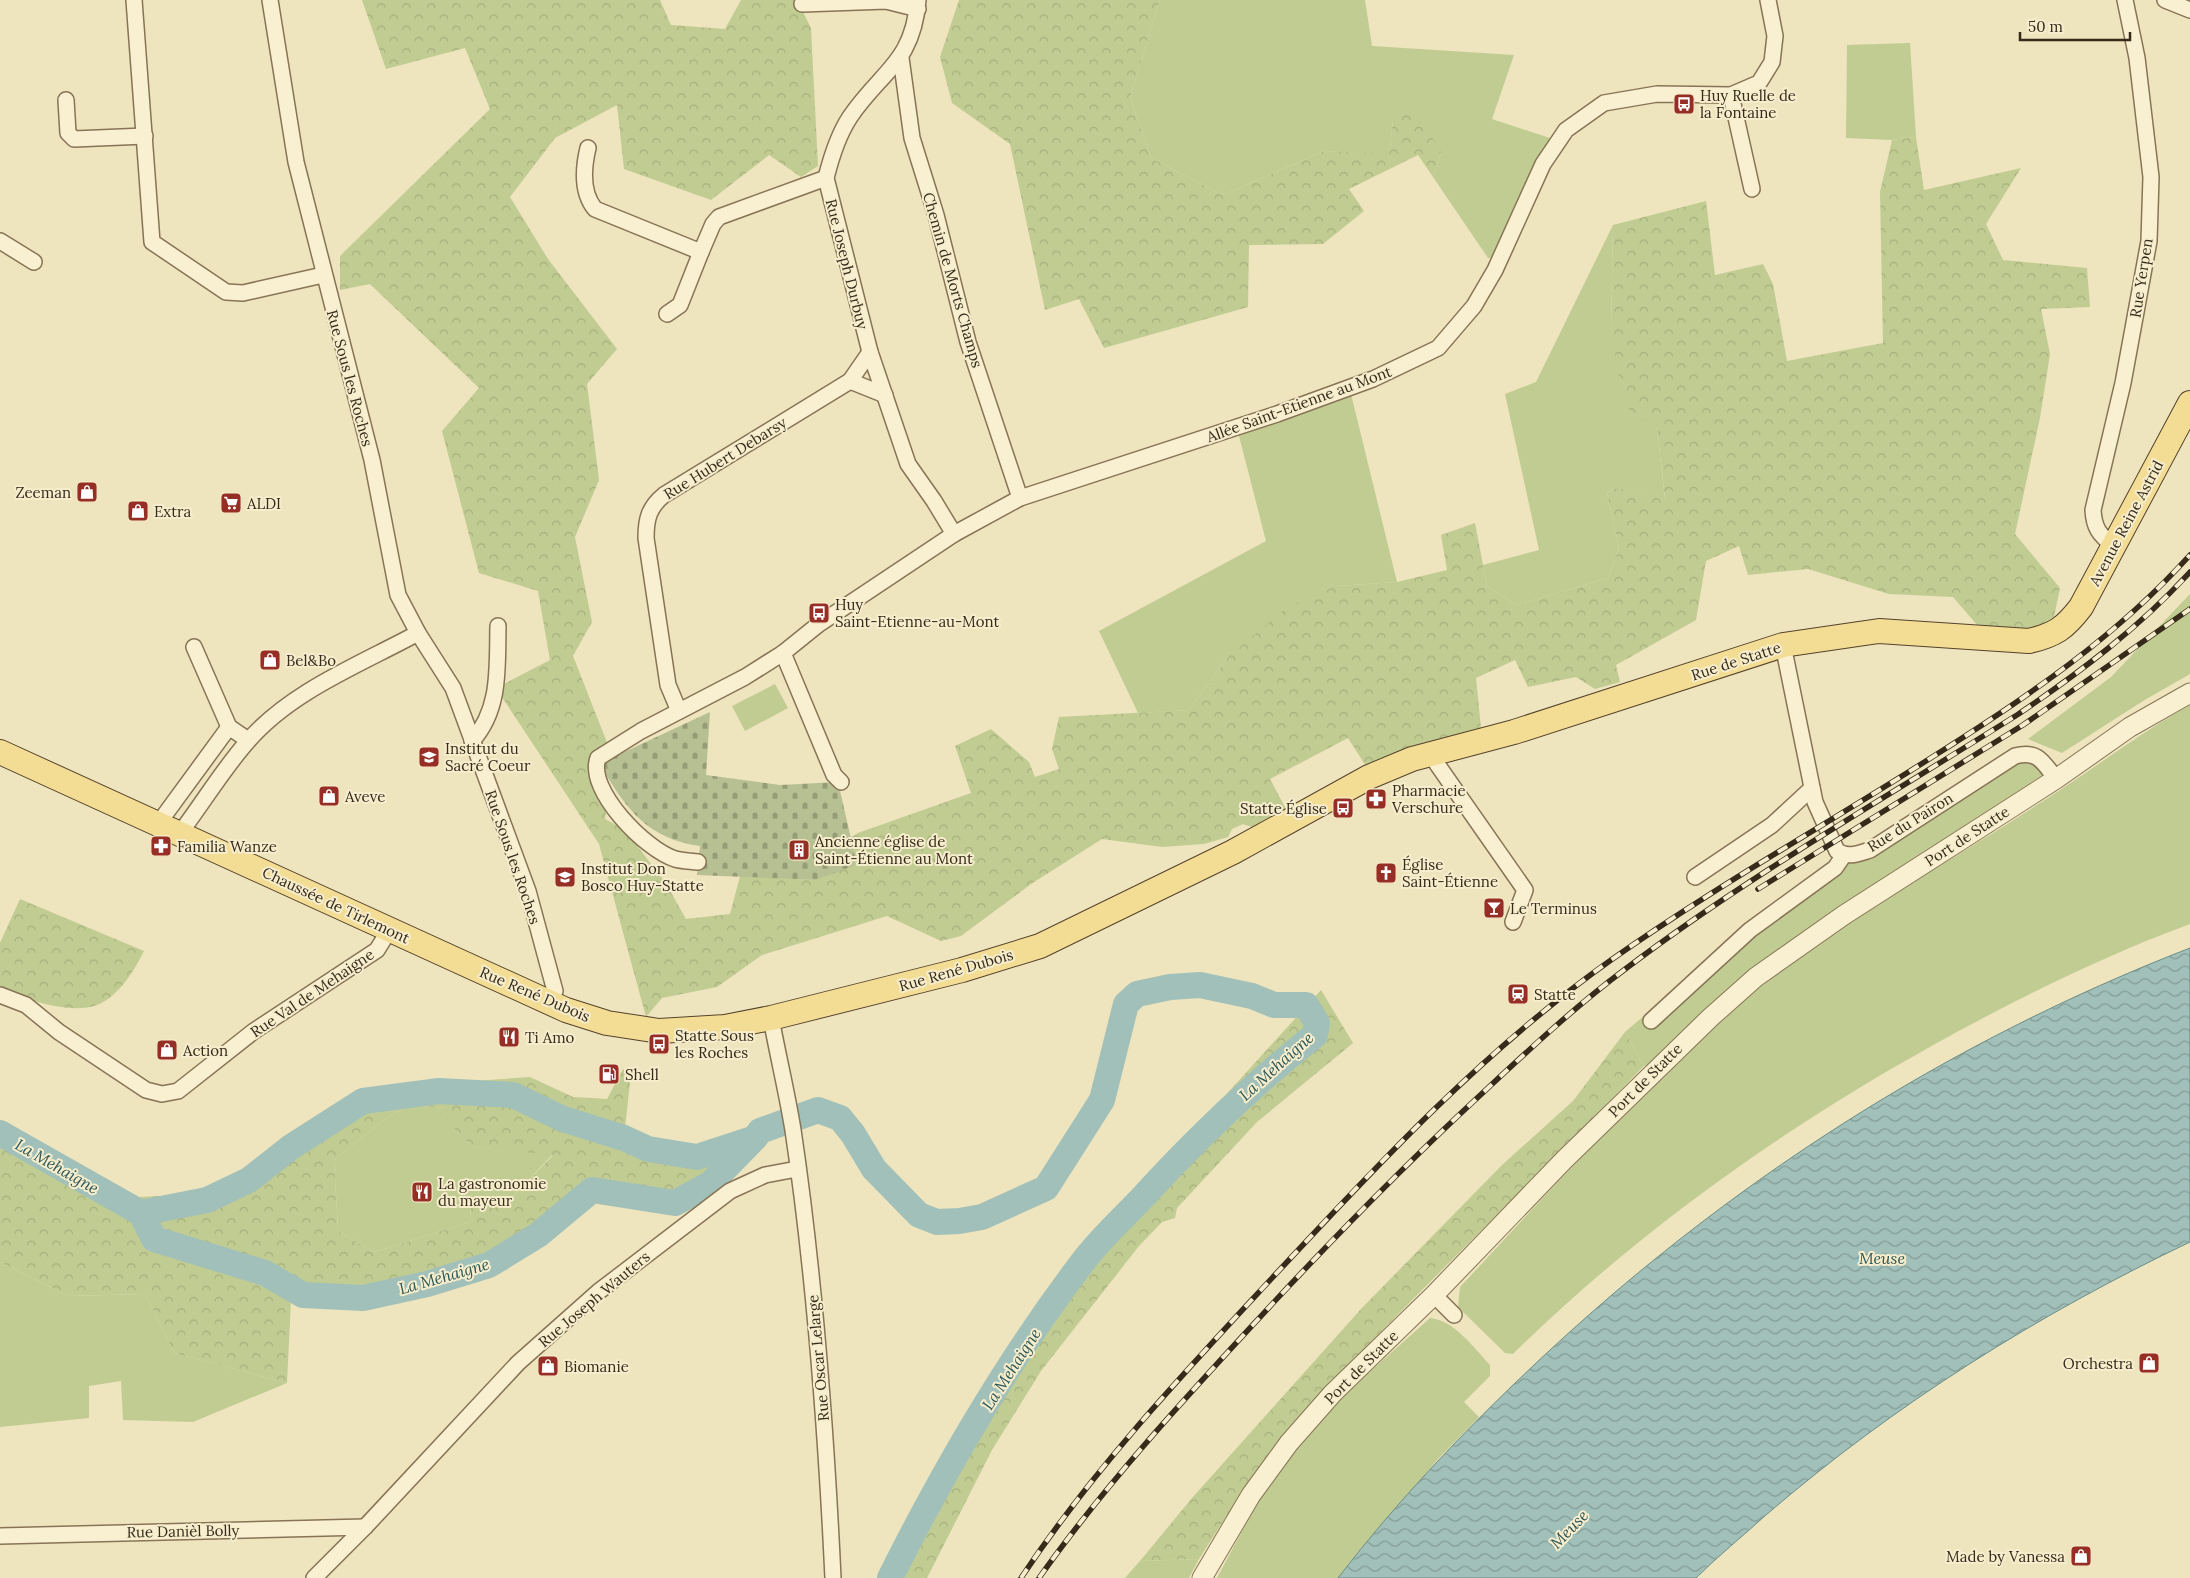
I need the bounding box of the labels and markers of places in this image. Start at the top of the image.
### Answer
place label: Huy Ruelle de la Fontaine [1700,86,1796,122]
bus stop icon: Huy Ruelle de la Fontaine [1672,92,1696,116]
shop icon: Zeeman [75,480,99,504]
place label: Zeeman [15,483,71,502]
supermarket icon: ALDI [219,491,243,515]
place label: ALDI [246,494,281,513]
shop icon: Extra [126,499,150,523]
place label: Extra [154,502,191,521]
place label: Huy Saint-Etienne-au-Mont [835,595,1000,631]
bus stop icon: Huy Saint-Etienne-au-Mont [807,601,831,625]
shop icon: Bel&Bo [258,648,282,672]
place label: Bel&Bo [286,651,336,670]
place label: Institut du Sacré Coeur [445,739,531,775]
school or university icon: Institut du Sacré Coeur [417,745,441,769]
place label: Pharmacie Verschure [1391,781,1466,817]
shop icon: Aveve [317,784,341,808]
place label: Aveve [344,787,385,806]
pharmacy icon: Pharmacie Verschure [1364,787,1388,811]
bus stop icon: Statte Église [1331,796,1355,820]
place label: Statte Église [1240,799,1327,818]
place label: Ancienne église de Saint-Étienne au Mont [814,832,973,868]
pharmacy icon: Familia Wanze [149,834,173,858]
place label: Familia Wanze [177,837,277,856]
building icon: Ancienne église de Saint-Étienne au Mont [787,838,811,862]
place label: Église Saint-Étienne [1402,855,1498,891]
place label: Institut Don Bosco Huy-Statte [581,859,704,895]
church icon: Église Saint-Étienne [1374,861,1398,885]
school or university icon: Institut Don Bosco Huy-Statte [553,865,577,889]
bar icon: Le Terminus [1482,896,1506,920]
place label: Le Terminus [1510,899,1597,918]
station icon: Statte [1506,982,1530,1006]
place label: Statte [1534,985,1576,1004]
restaurant icon: Ti Amo [497,1025,521,1049]
place label: Statte Sous les Roches [675,1026,754,1062]
place label: Ti Amo [525,1028,575,1047]
bus stop icon: Statte Sous les Roches [647,1032,671,1056]
shop icon: Action [155,1038,179,1062]
place label: Action [182,1041,228,1060]
fuel station icon: Shell [597,1062,621,1086]
place label: Shell [625,1065,659,1084]
place label: La gastronomie du mayeur [438,1174,546,1210]
restaurant icon: La gastronomie du mayeur [410,1180,434,1204]
shop icon: Orchestra [2137,1351,2161,1375]
shop icon: Biomanie [536,1354,560,1378]
place label: Orchestra [2063,1354,2133,1373]
place label: Biomanie [564,1357,629,1376]
shop icon: Made by Vanessa [2069,1544,2093,1568]
place label: Made by Vanessa [1946,1547,2065,1566]

